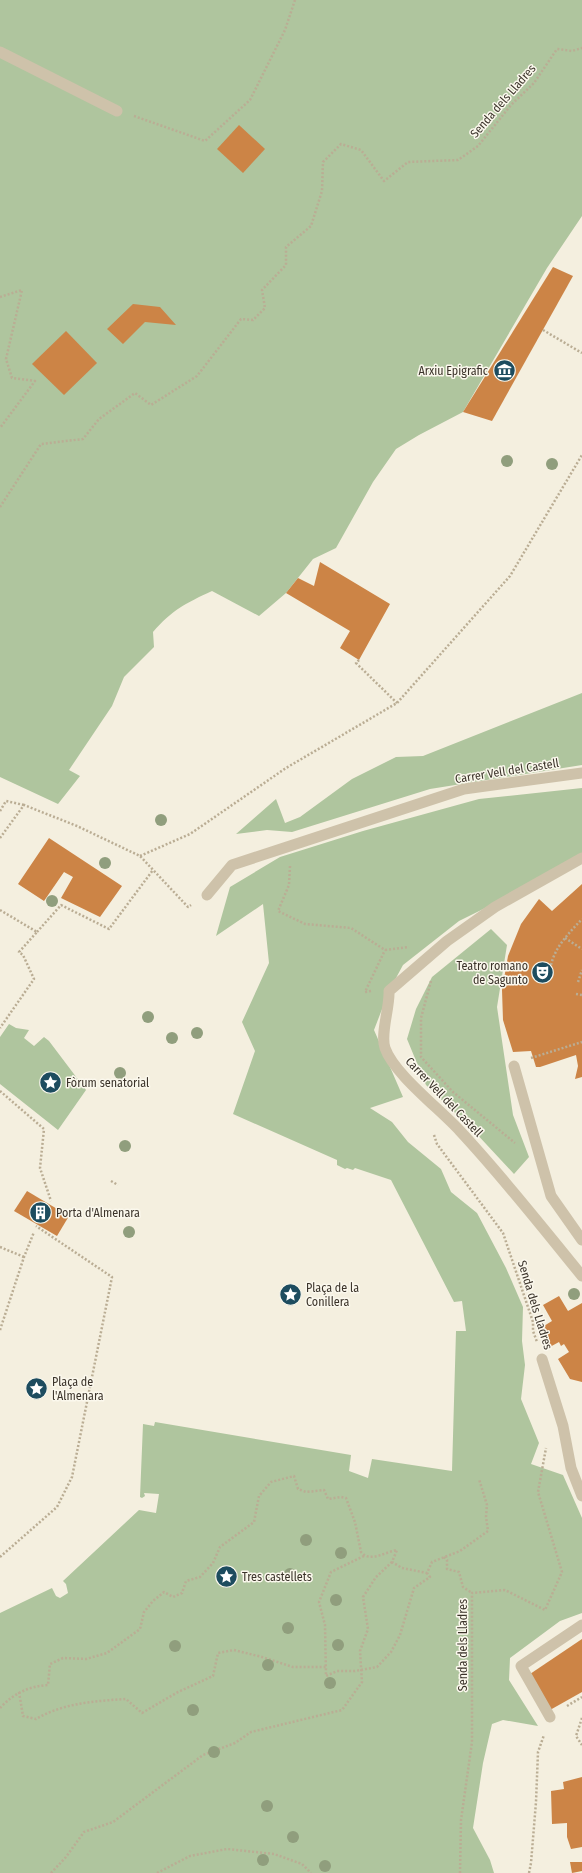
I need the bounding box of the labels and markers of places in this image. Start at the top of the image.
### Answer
museum icon: Arxiu Epigrafic [491,358,517,384]
place label: Arxiu Epigrafic [418,364,488,378]
place label: Teatro romano de Sagunto [457,959,528,987]
theatre icon: Teatro romano de Sagunto [530,960,556,986]
place icon: Fòrum senatorial [37,1070,63,1096]
place label: Fòrum senatorial [66,1076,149,1090]
building icon: Porta d'Almenara [28,1200,54,1226]
place label: Porta d'Almenara [56,1206,140,1220]
place label: Plaça de la Conillera [306,1281,359,1309]
place icon: Plaça de la Conillera [277,1282,303,1308]
place label: Plaça de l'Almenara [52,1375,104,1403]
place icon: Plaça de l'Almenara [24,1376,50,1402]
place icon: Tres castellets [214,1564,240,1590]
place label: Tres castellets [242,1570,312,1584]

